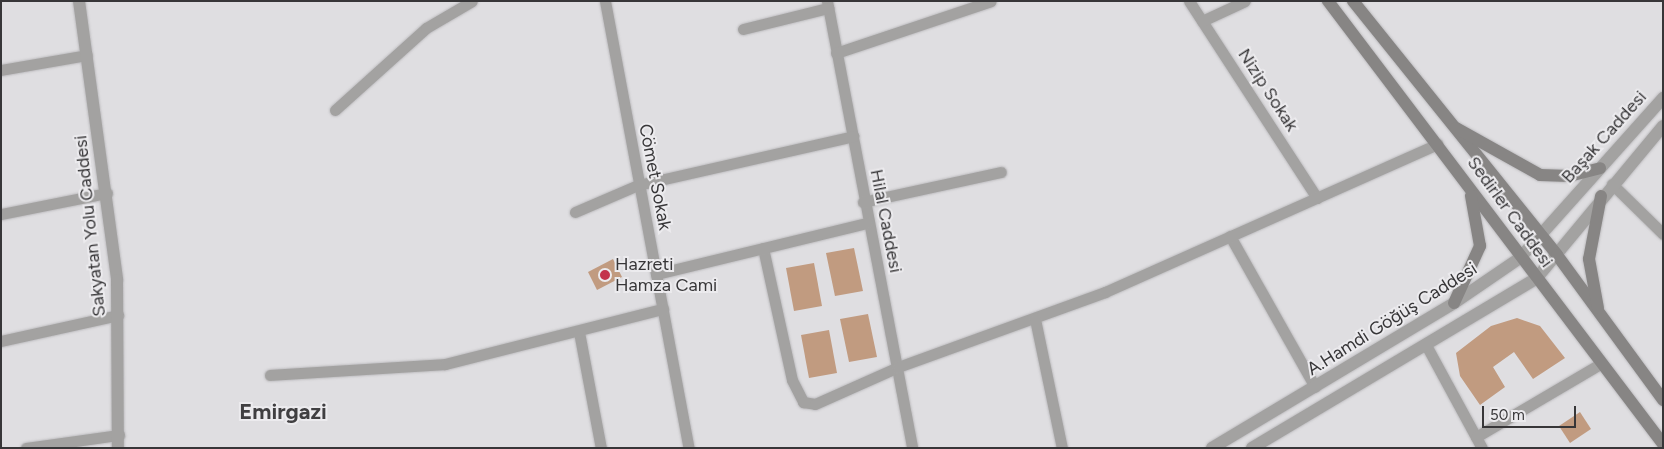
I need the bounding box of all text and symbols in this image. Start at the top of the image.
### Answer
street label: Nizip Sokak [1233,45,1303,135]
street label: Başak Caddesi [1557,86,1651,188]
street label: Cömet Sokak [634,122,676,232]
street label: Sakyatan Yolu Caddesi [70,134,110,318]
street label: Sedirler Caddesi [1463,152,1557,272]
street label: Hilal Caddesi [865,167,907,275]
place label: Hazreti Hamza Cami [615,254,717,296]
street label: A.Hamdi Göğüş Caddesi [1303,258,1481,380]
marker: Hazreti Hamza Cami [599,269,611,281]
scale bar [1484,396,1578,428]
district label: Emirgazi [239,399,327,425]
text: 50 m [1490,406,1525,424]

